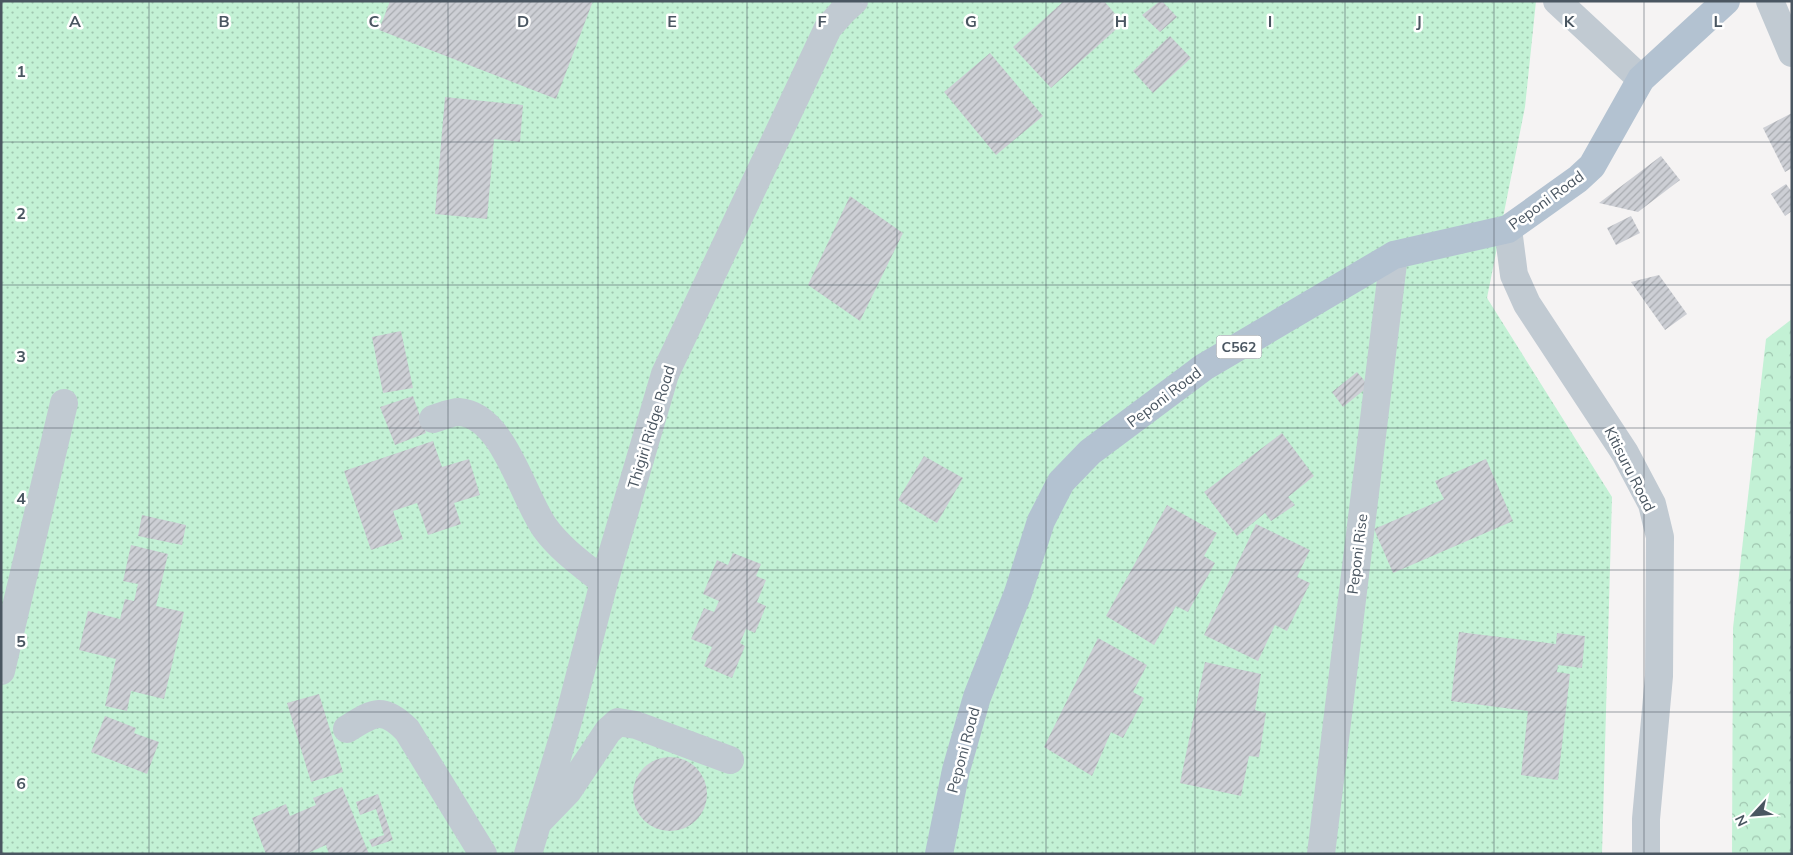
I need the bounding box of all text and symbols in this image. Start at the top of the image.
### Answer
text: A [69,11,81,31]
text: B [218,11,230,31]
text: C [369,11,380,31]
text: D [517,11,529,31]
text: E [667,11,677,31]
text: F [817,11,827,31]
text: G [965,11,977,31]
text: H [1115,11,1127,31]
text: I [1268,11,1272,31]
text: J [1416,11,1422,31]
text: K [1564,11,1576,31]
text: L [1714,11,1723,31]
text: 1 [16,61,26,81]
street label: Peponi Road [1505,166,1587,234]
text: 2 [16,203,26,223]
road number: C562 [1216,336,1262,358]
text: 3 [16,346,26,366]
street label: Thigiri Ridge Road [623,363,679,491]
street label: Peponi Road [1123,363,1205,431]
street label: Kitisuru Road [1600,423,1660,515]
text: 4 [16,488,26,508]
street label: Peponi Rise [1343,513,1371,595]
text: 5 [16,631,26,651]
street label: Peponi Road [942,705,984,795]
text: 6 [16,773,26,793]
north arrow [1728,790,1778,840]
text: N [1731,812,1752,829]

